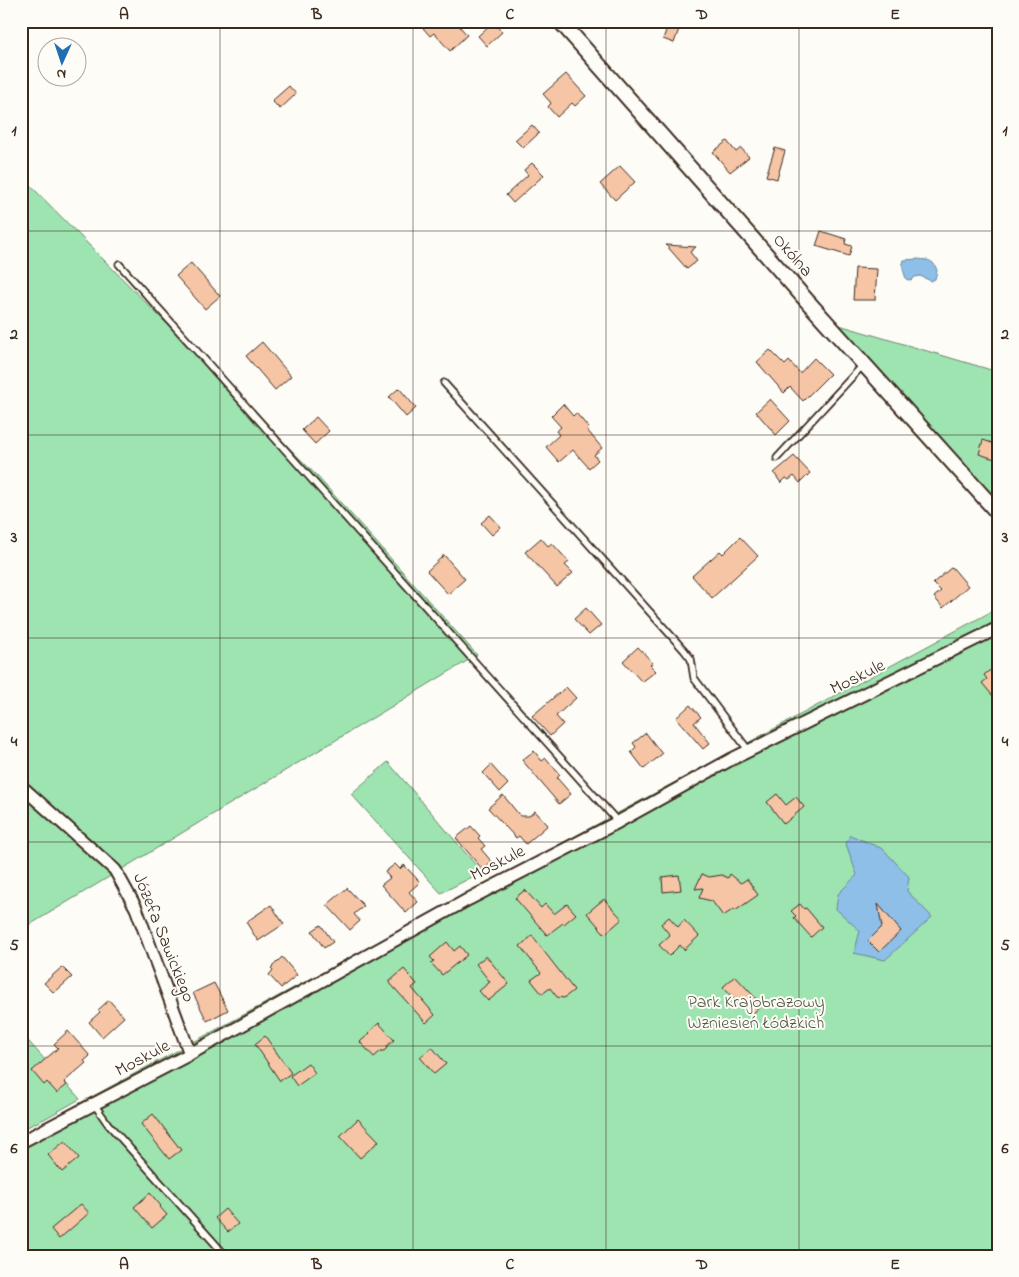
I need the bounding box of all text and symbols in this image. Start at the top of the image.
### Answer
text: A [119,3,129,27]
text: B [311,3,323,27]
text: C [506,3,515,27]
text: D [695,3,708,27]
text: E [890,3,900,27]
north arrow [38,38,88,88]
text: N [56,63,67,84]
text: 1 [11,119,17,143]
text: 1 [1002,119,1008,143]
street label: Okólna [766,229,818,283]
text: 2 [9,323,18,347]
text: 2 [1000,323,1009,347]
text: 3 [10,526,18,550]
text: 3 [1001,526,1009,550]
street label: Moskule [826,653,891,703]
text: 4 [10,730,18,754]
text: 4 [1001,730,1009,754]
street label: Moskule [466,839,531,889]
street label: Józefa Sawickiego [124,869,201,1007]
text: 5 [9,934,19,958]
text: 5 [1000,934,1010,958]
park label: Park Krajobrazowy Wzniesień Łódzkich [688,990,825,1037]
street label: Moskule [111,1033,176,1084]
text: 6 [9,1137,18,1161]
text: 6 [1000,1137,1009,1161]
text: A [119,1253,129,1277]
text: B [311,1253,323,1277]
text: C [506,1253,515,1277]
text: D [695,1253,708,1277]
text: E [890,1253,900,1277]

